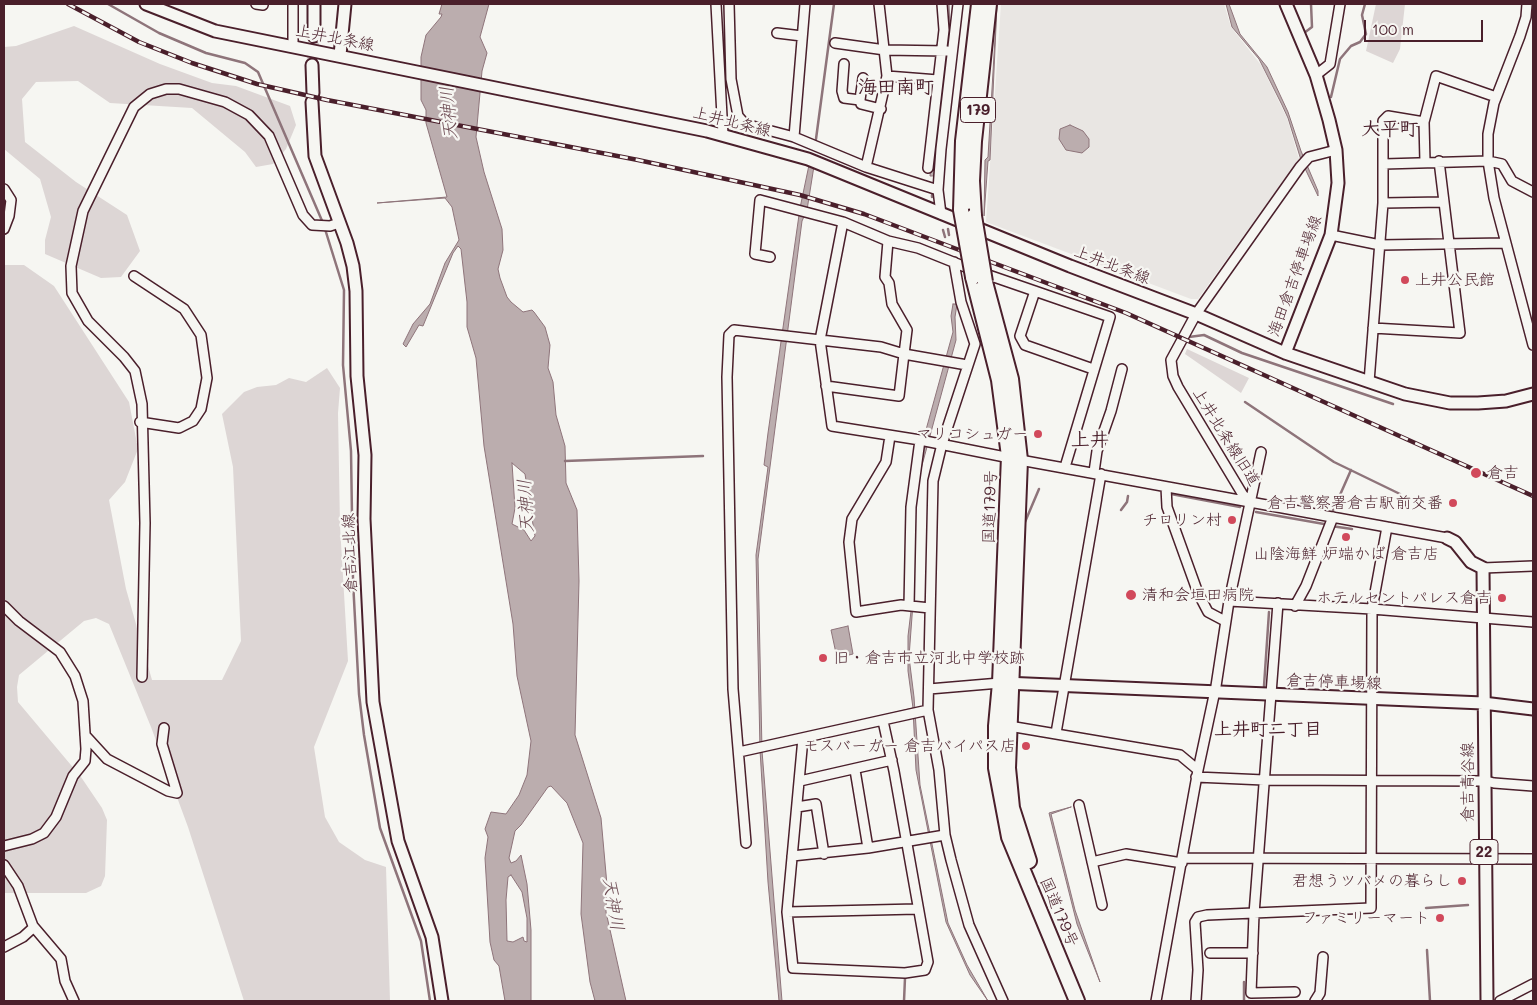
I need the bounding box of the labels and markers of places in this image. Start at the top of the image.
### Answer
place label: 上井公民館 [1415,270,1495,290]
marker: 上井公民館 [1399,274,1411,286]
place label: マリコシュガー [916,424,1028,444]
marker: マリコシュガー [1032,428,1044,440]
place label: 倉吉 [1487,463,1519,483]
marker: 倉吉 [1469,466,1483,480]
place label: 倉吉警察署倉吉駅前交番 [1267,493,1443,513]
marker: 倉吉警察署倉吉駅前交番 [1447,497,1459,509]
place label: チロリン村 [1142,510,1222,530]
marker: チロリン村 [1226,514,1238,526]
marker: 山陰海鮮 炉端かば 倉吉店 [1340,531,1352,543]
place label: 山陰海鮮 炉端かば 倉吉店 [1253,544,1439,564]
place label: 清和会垣田病院 [1142,585,1254,605]
marker: 清和会垣田病院 [1124,588,1138,602]
place label: ホテルセントパレス倉吉 [1316,588,1492,608]
marker: ホテルセントパレス倉吉 [1496,592,1508,604]
place label: 旧・倉吉市立河北中学校跡 [833,648,1025,668]
marker: 旧・倉吉市立河北中学校跡 [817,652,829,664]
place label: モスバーガー 倉吉バイパス店 [803,736,1016,756]
marker: モスバーガー 倉吉バイパス店 [1020,740,1032,752]
place label: 君想うツバメの暮らし [1292,871,1452,891]
marker: 君想うツバメの暮らし [1456,875,1468,887]
place label: ファミリーマート [1302,908,1430,928]
marker: ファミリーマート [1434,912,1446,924]

